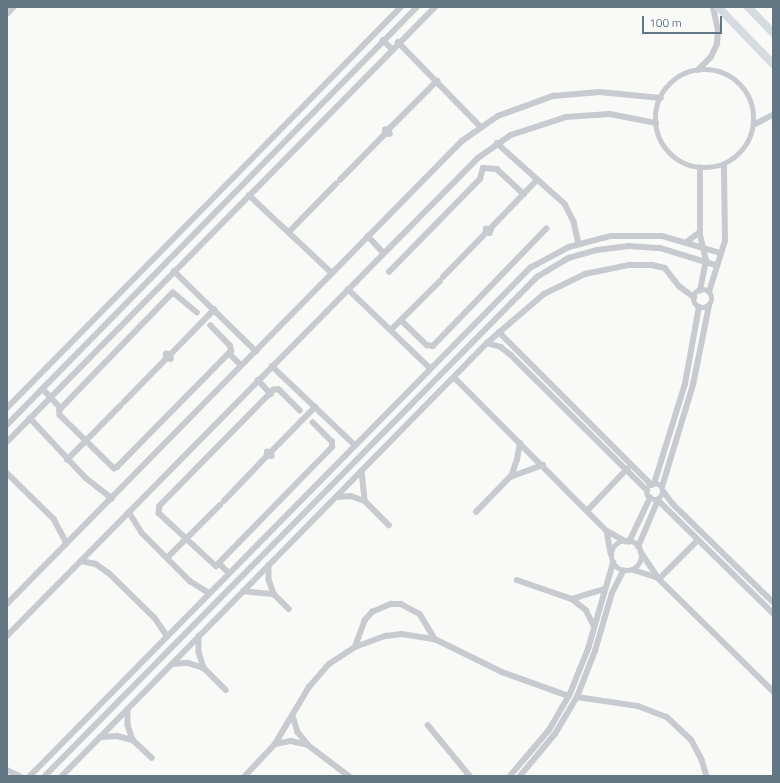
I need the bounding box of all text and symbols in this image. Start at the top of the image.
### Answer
scale bar [644,8,724,34]
text: 100 m [649,13,682,32]

